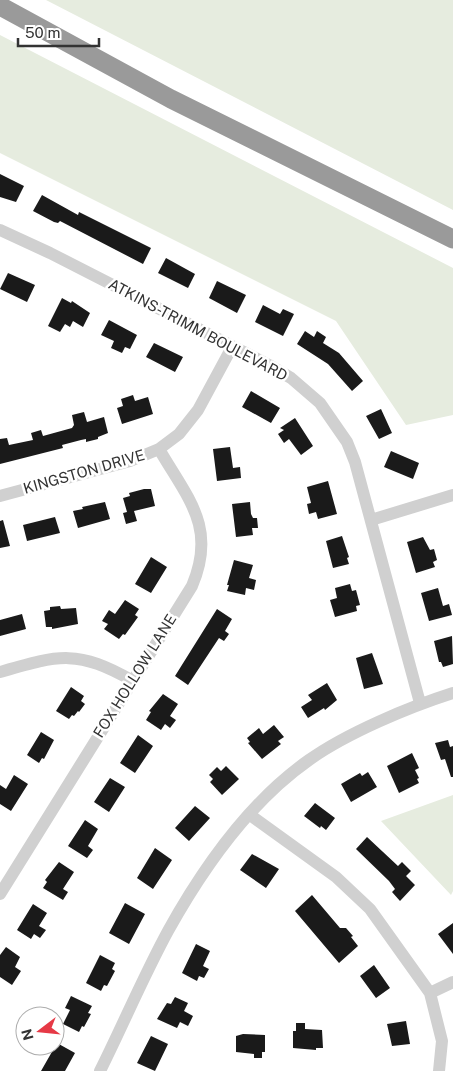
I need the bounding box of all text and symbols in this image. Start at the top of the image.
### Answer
scale bar [18,15,99,47]
text: 50 m [25,24,60,41]
street label: ATKINS-TRIMM BOULEVARD [106,275,291,384]
street label: KINGSTON DRIVE [21,446,147,497]
street label: FOX HOLLOW LANE [90,611,179,741]
north arrow [15,1006,65,1056]
text: N [18,1027,37,1042]

